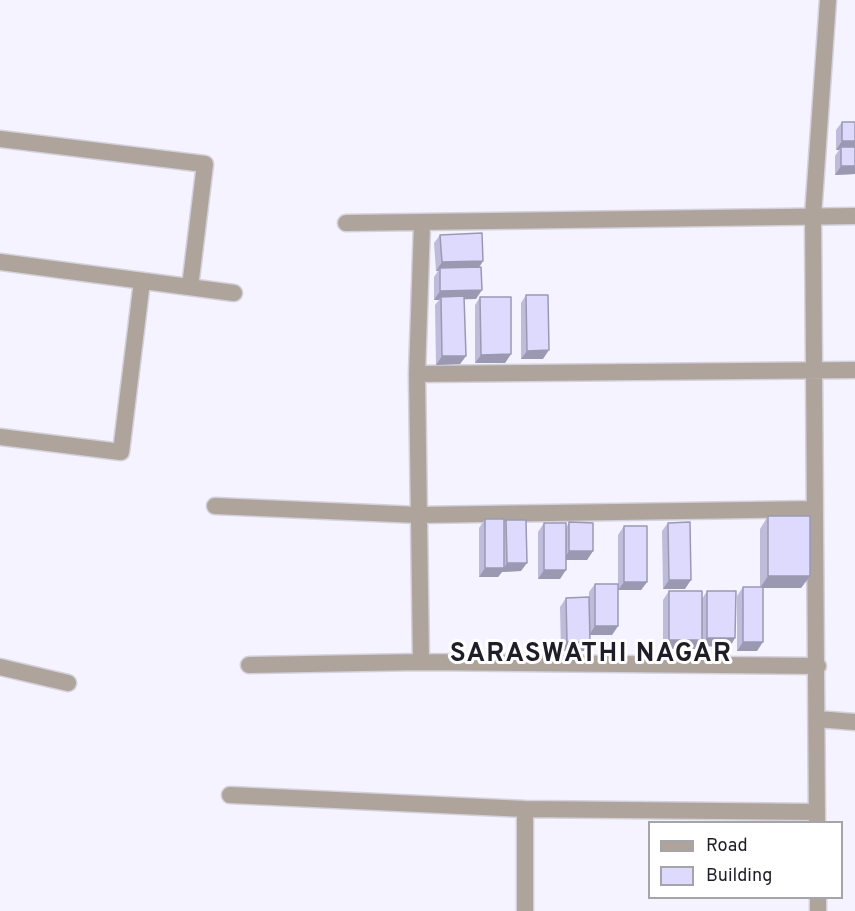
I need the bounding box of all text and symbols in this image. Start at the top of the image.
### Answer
district label: SARASWATHI NAGAR [450,640,732,672]
legend [648,821,843,899]
text: Road [706,835,748,858]
text: Building [706,865,772,888]

